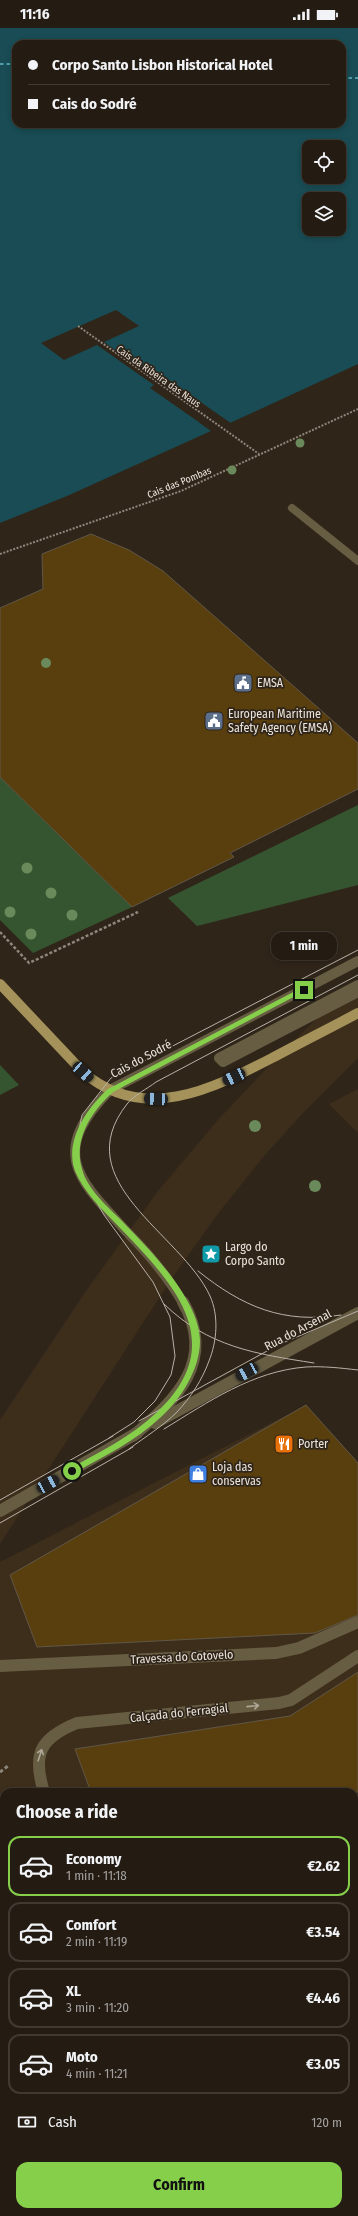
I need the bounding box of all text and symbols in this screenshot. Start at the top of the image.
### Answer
text: 11:16 [20,5,50,23]
text: Corpo Santo Lisbon Historical Hotel [52,56,273,74]
text: Cais do Sodré [52,95,137,113]
map controls [302,140,346,236]
button: locate [302,140,346,184]
button: layers [302,192,346,236]
street label: Cais da Ribeira das Naus [114,343,203,410]
street label: Cais das Pombas [146,465,213,501]
public building icon: EMSA [232,672,254,694]
place label: EMSA [257,676,284,690]
place label: European Maritime Safety Agency (EMSA) [228,707,332,735]
public building icon: European Maritime Safety Agency (EMSA) [203,710,225,732]
callout: 1 min [271,932,337,960]
text: 1 min [290,938,318,953]
route end [295,981,313,999]
street label: Cais do Sodré [108,1037,174,1081]
car [70,1060,96,1084]
car [221,1066,247,1088]
car [144,1093,168,1105]
place label: Largo do Corpo Santo [225,1240,285,1268]
place icon: Largo do Corpo Santo [200,1243,222,1265]
street label: Rua do Arsenal [262,1307,334,1353]
car [234,1361,260,1383]
restaurant icon: Porter [273,1433,295,1455]
place label: Porter [298,1437,329,1451]
place label: Loja das conservas [212,1460,261,1488]
route start [63,1462,81,1480]
shop icon: Loja das conservas [187,1463,209,1485]
car [35,1473,61,1495]
street label: Travessa do Cotovelo [130,1647,234,1667]
street label: Calçada do Ferragial [129,1701,229,1725]
one-way arrow [246,1702,259,1710]
one-way arrow [37,1748,44,1761]
text: Choose a ride [16,1801,118,1823]
icon: car [18,1848,54,1884]
text: Economy [66,1850,121,1868]
text: €2.62 [307,1857,340,1875]
text: 1 min · 11:18 [66,1868,127,1883]
icon: car [18,1914,54,1950]
text: Comfort [66,1916,117,1934]
text: €3.54 [306,1923,340,1941]
text: 2 min · 11:19 [66,1934,127,1949]
icon: car [18,1980,54,2016]
text: XL [66,1982,81,2000]
text: €4.46 [306,1989,340,2007]
text: 3 min · 11:20 [66,2000,129,2015]
icon: car [18,2046,54,2082]
text: Moto [66,2048,98,2066]
text: €3.05 [306,2055,340,2073]
text: 4 min · 11:21 [66,2066,128,2081]
icon: cash [16,2111,38,2133]
text: Cash [48,2113,77,2131]
text: 120 m [311,2115,342,2130]
button: Confirm [16,2162,342,2208]

